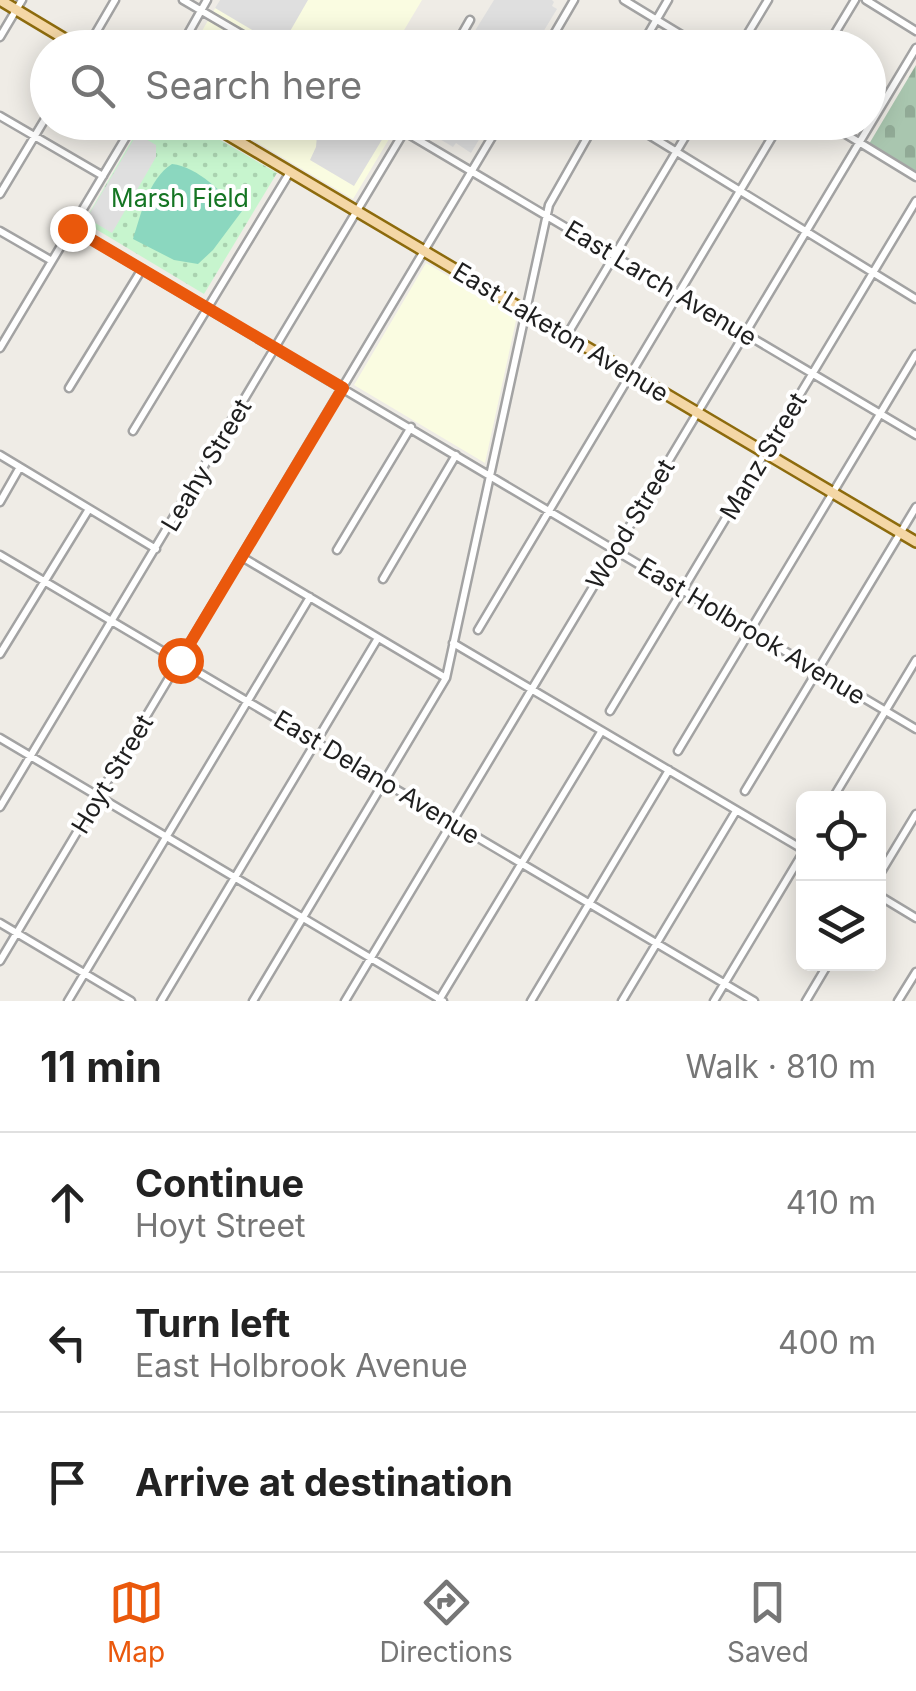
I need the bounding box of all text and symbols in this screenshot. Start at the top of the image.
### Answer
search box [30,30,886,140]
icon: search [65,58,120,113]
text: Search here [145,62,362,108]
park label: Marsh Field [111,183,249,213]
route end [50,206,96,252]
street label: East Larch Avenue [560,214,762,352]
street label: East Laketon Avenue [448,256,674,408]
street label: Manz Street [713,387,813,525]
street label: Leahy Street [155,393,257,537]
street label: Wood Street [579,454,681,594]
street label: East Holbrook Avenue [633,551,871,711]
route start [158,638,204,684]
street label: East Delano Avenue [269,704,485,850]
street label: Hoyt Street [65,709,159,839]
map controls [796,791,886,971]
button: locate [796,791,886,881]
button: layers [796,881,886,971]
text: 11 min [40,1041,162,1092]
text: Walk · 810 m [686,1047,876,1086]
text: Continue [135,1160,304,1206]
icon: ahead [40,1175,95,1230]
text: 410 m [786,1183,876,1222]
text: Hoyt Street [135,1206,306,1245]
text: Turn left [135,1300,290,1346]
icon: left [40,1315,95,1370]
text: 400 m [778,1323,876,1362]
text: East Holbrook Avenue [135,1346,468,1385]
icon: arrive [40,1455,95,1510]
text: Arrive at destination [135,1459,513,1505]
tab: Map [107,1575,165,1669]
tab: Directions [379,1575,513,1669]
tab: Saved [727,1575,809,1669]

